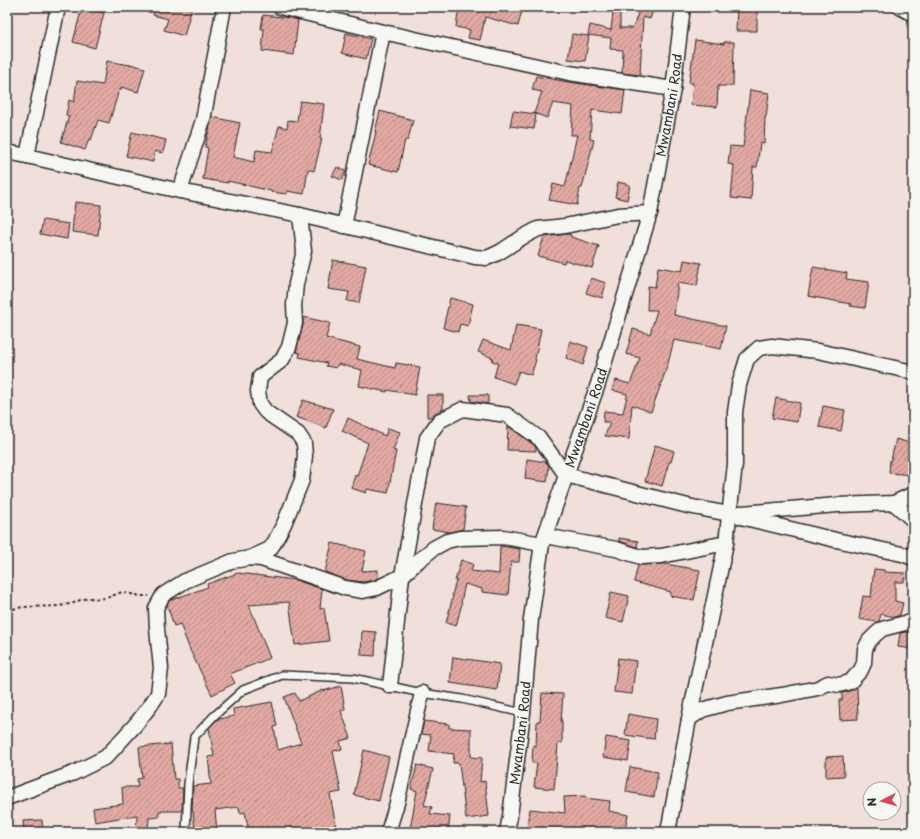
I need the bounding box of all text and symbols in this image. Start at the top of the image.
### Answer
street label: Mwambani Road [651,52,686,158]
street label: Mwambani Road [560,365,611,470]
street label: Mwambani Road [504,680,535,786]
north arrow [862,781,902,821]
text: N [863,797,880,807]

